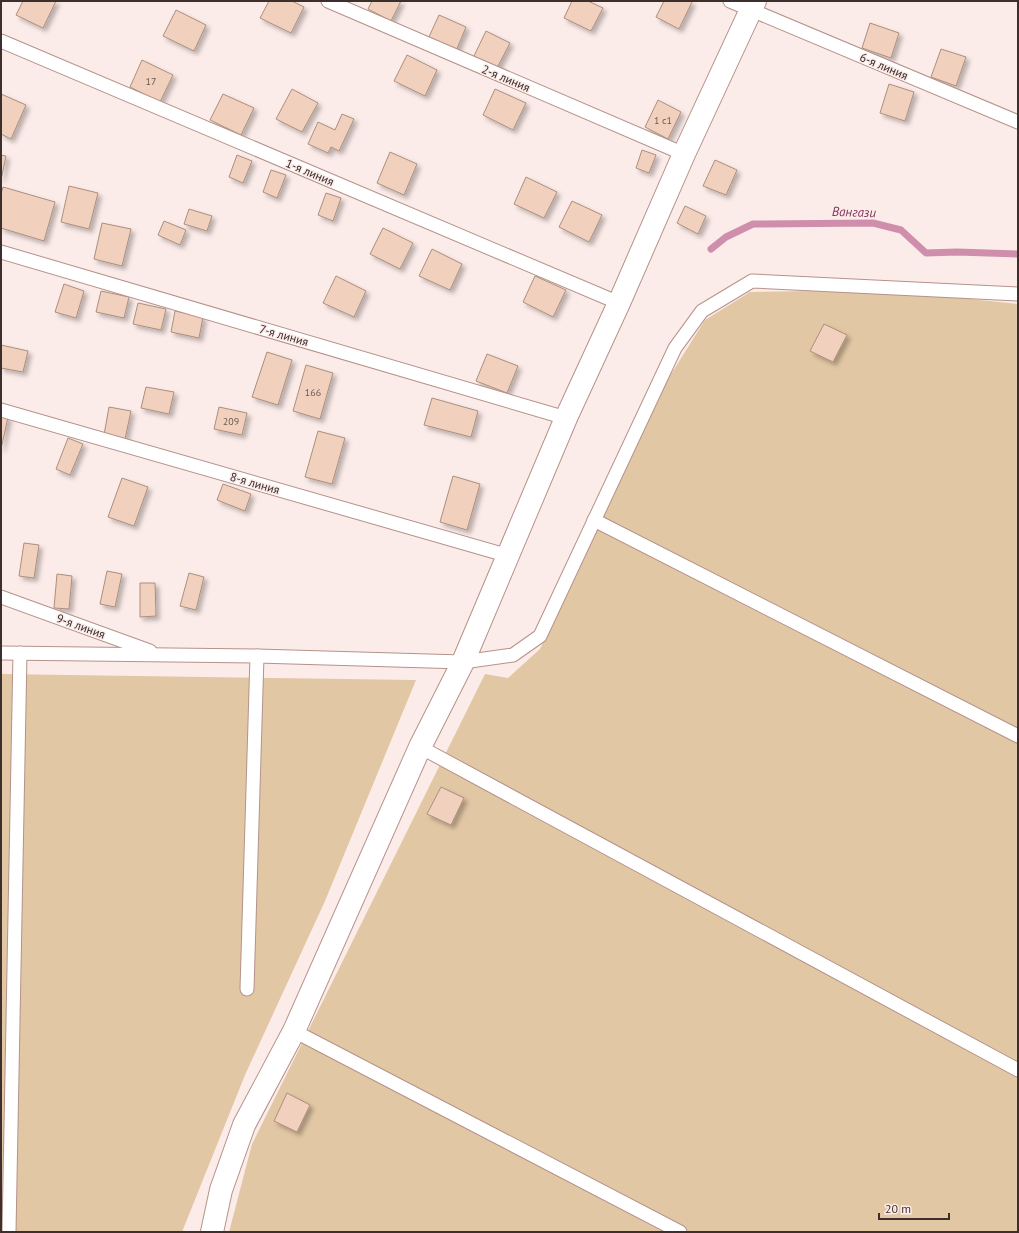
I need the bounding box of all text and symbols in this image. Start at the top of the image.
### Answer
street label: 6-я линия [858,49,910,83]
street label: 2-я линия [480,61,532,95]
house number: 17 [146,75,156,88]
house number: 1 с1 [654,114,672,127]
street label: 1-я линия [284,155,336,189]
water label: Вангази [832,203,877,221]
street label: 7-я линия [258,321,310,349]
house number: 166 [305,386,321,399]
house number: 209 [223,415,239,428]
street label: 8-я линия [228,469,282,497]
street label: 9-я линия [54,610,108,642]
scale bar [879,1195,949,1221]
text: 20 m [885,1201,911,1216]

